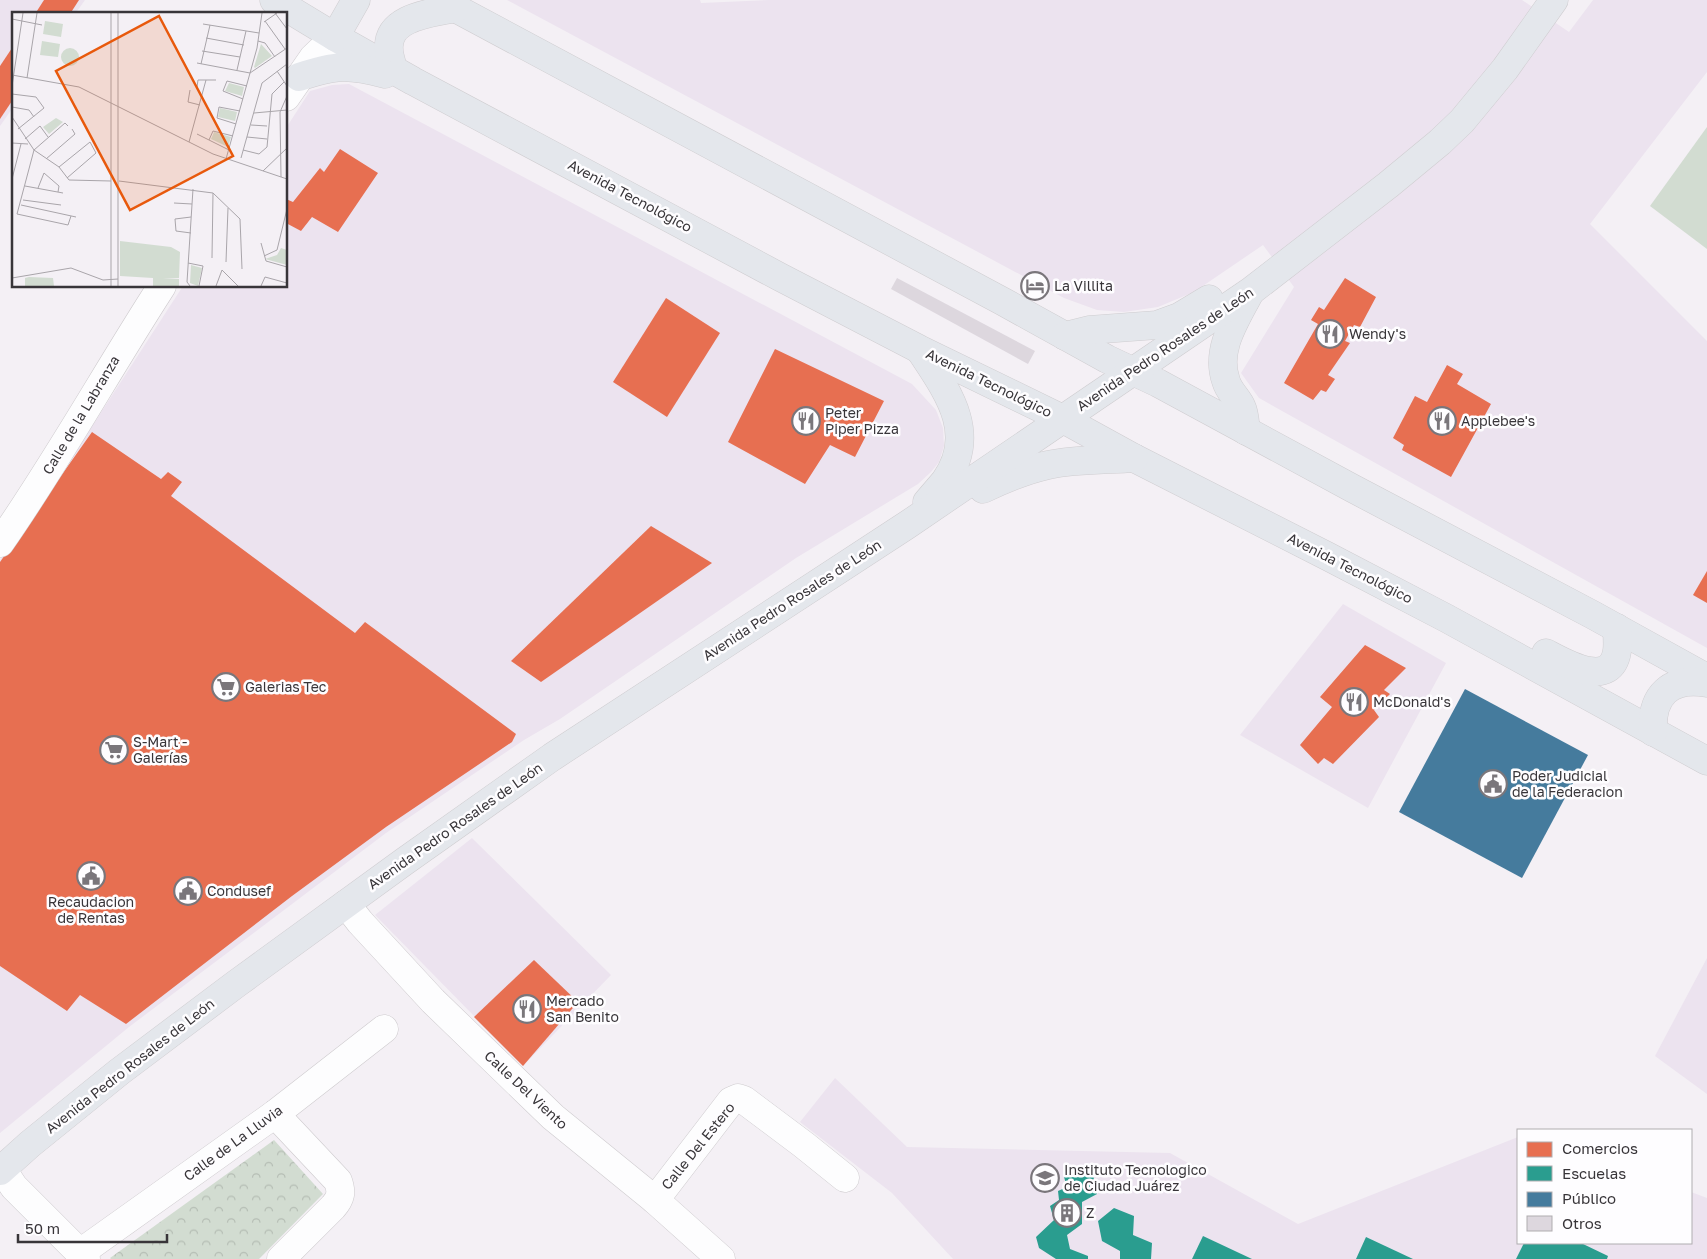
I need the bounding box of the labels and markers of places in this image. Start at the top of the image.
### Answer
hotel icon: La Villita [1020,271,1050,301]
place label: La Villita [1054,277,1113,294]
restaurant icon: Wendy's [1315,319,1345,349]
place label: Wendy's [1349,325,1406,342]
place label: Peter Piper Pizza [825,404,899,437]
restaurant icon: Peter Piper Pizza [791,406,821,436]
restaurant icon: Applebee's [1427,406,1457,436]
place label: Applebee's [1461,412,1535,429]
supermarket icon: Galerias Tec [211,672,241,702]
place label: Galerias Tec [245,678,327,695]
restaurant icon: McDonald's [1339,687,1369,717]
place label: McDonald's [1373,693,1451,710]
place label: S-Mart - Galerías [133,733,188,766]
supermarket icon: S-Mart - Galerías [99,735,129,765]
place label: Poder Judicial de la Federacion [1512,767,1623,800]
public building icon: Poder Judicial de la Federacion [1478,769,1508,799]
public building icon: Recaudacion de Rentas [76,861,106,891]
public building icon: Condusef [173,876,203,906]
place label: Condusef [207,882,271,899]
place label: Recaudacion de Rentas [48,893,134,926]
place label: Mercado San Benito [546,992,619,1025]
restaurant icon: Mercado San Benito [512,994,542,1024]
place label: Instituto Tecnologico de Ciudad Juárez [1064,1161,1207,1194]
school or university icon: Instituto Tecnologico de Ciudad Juárez [1030,1163,1060,1193]
building icon: Z [1052,1198,1082,1228]
place label: Z [1086,1204,1094,1221]

